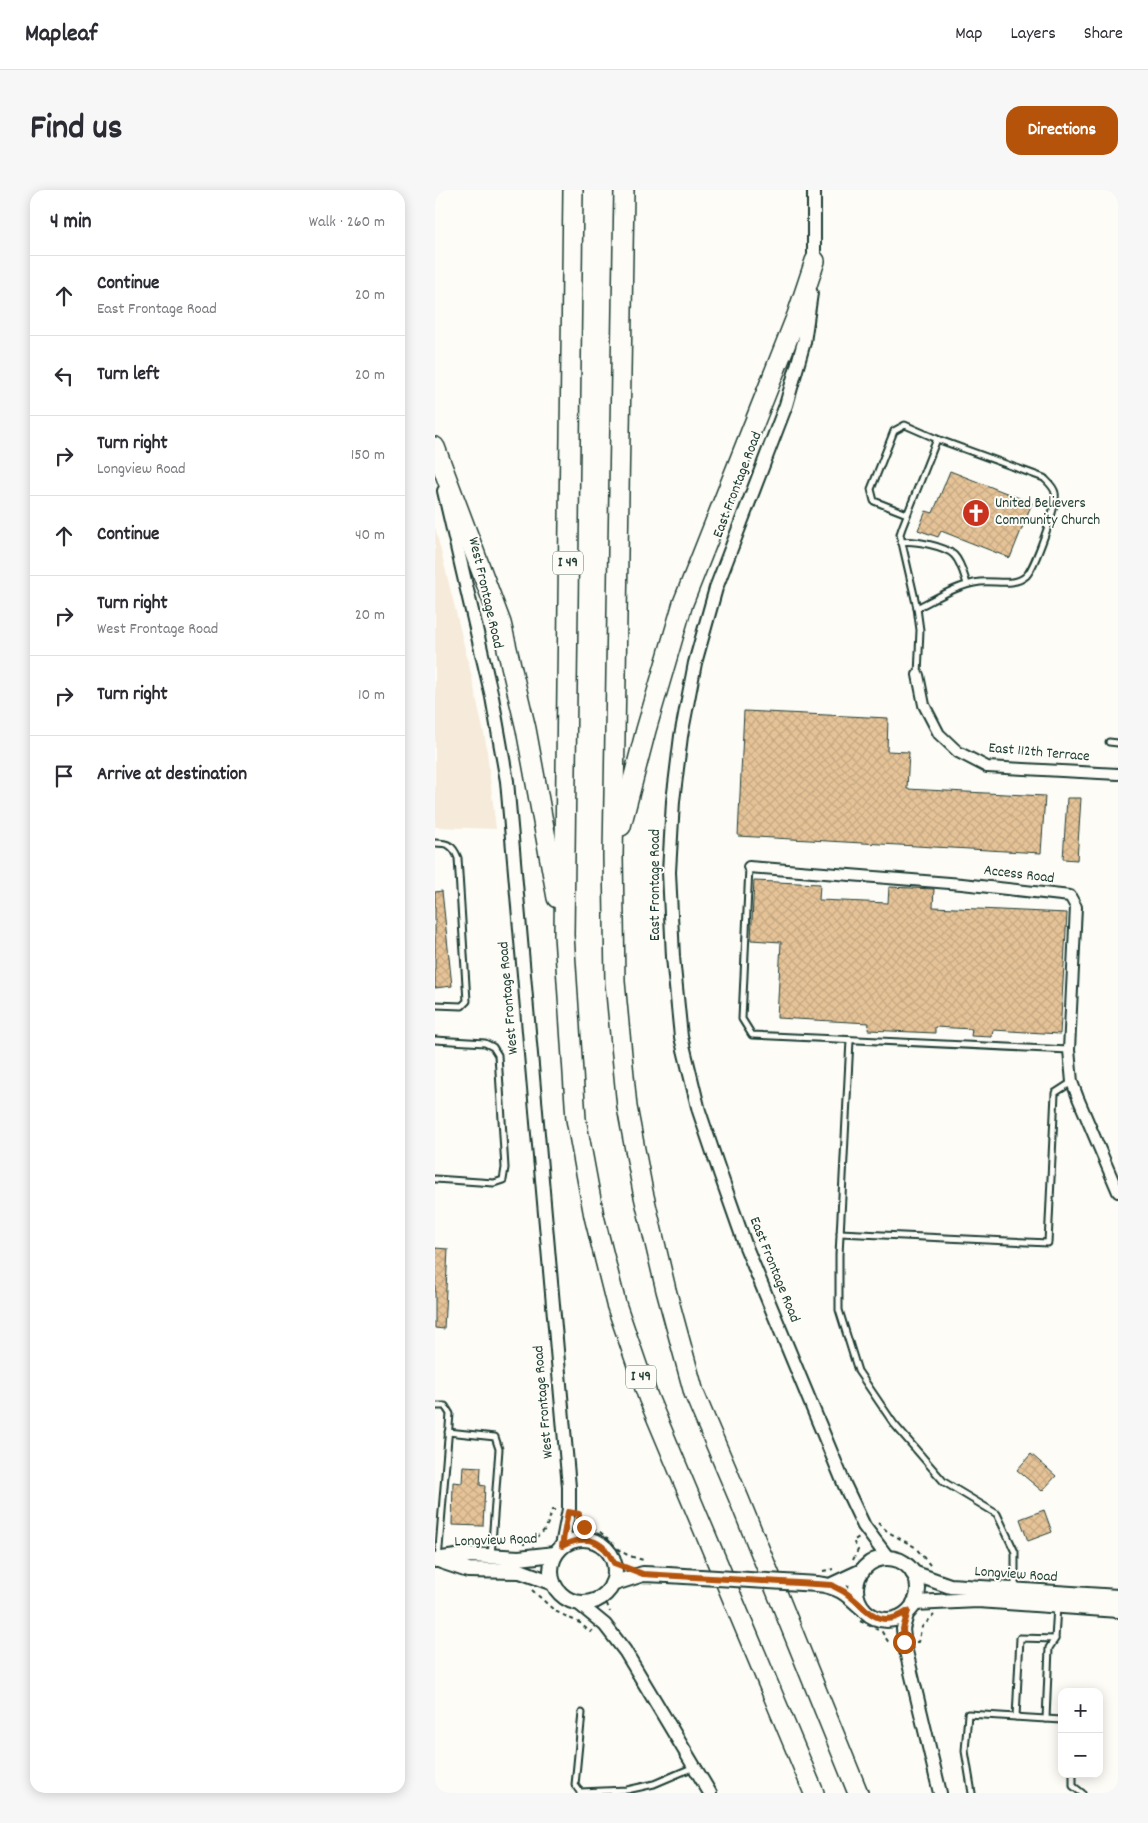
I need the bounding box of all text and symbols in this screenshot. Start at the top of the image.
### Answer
text: Mapleaf [25,18,97,52]
text: Map [955,22,982,47]
text: Layers [1010,22,1056,47]
text: Share [1084,22,1123,47]
text: Find us [30,105,122,155]
button: Directions [1006,106,1118,155]
text: 4 min [50,208,92,238]
text: Walk · 260 m [309,211,385,234]
text: Continue [97,271,159,298]
icon: ahead [50,282,78,310]
text: 20 m [355,284,385,307]
text: East Frontage Road [97,298,217,321]
icon: left [50,362,78,390]
text: Turn left [97,362,160,389]
text: 20 m [355,364,385,387]
street label: East Frontage Road [708,429,768,541]
text: Turn right [97,431,168,458]
icon: right [50,442,78,470]
text: 150 m [351,444,385,467]
text: Longview Road [97,458,186,481]
place label: United Believers Community Church [995,493,1100,532]
church icon: United Believers Community Church [961,498,991,528]
icon: ahead [50,522,78,550]
text: Continue [97,522,159,549]
text: 40 m [355,524,385,547]
street label: West Frontage Road [462,535,508,651]
road number: I 49 [553,552,583,574]
text: Turn right [97,591,168,618]
icon: right [50,602,78,630]
text: 20 m [355,604,385,627]
text: West Frontage Road [97,618,218,641]
icon: right [50,682,78,710]
text: Turn right [97,682,168,709]
text: 10 m [358,684,385,707]
street label: East 112th Terrace [987,738,1091,768]
icon: arrive [50,762,78,790]
text: Arrive at destination [97,762,247,789]
street label: East Frontage Road [645,829,667,941]
street label: Access Road [982,860,1056,890]
street label: West Frontage Road [493,940,525,1056]
street label: East Frontage Road [743,1214,805,1326]
street label: West Frontage Road [528,1344,560,1460]
road number: I 49 [626,1366,656,1388]
route end [573,1516,596,1539]
street label: Longview Road [454,1529,538,1553]
street label: Longview Road [974,1561,1058,1589]
route start [893,1631,916,1654]
map controls [1058,1688,1103,1778]
button: + [1058,1688,1103,1733]
button: − [1058,1733,1103,1778]

